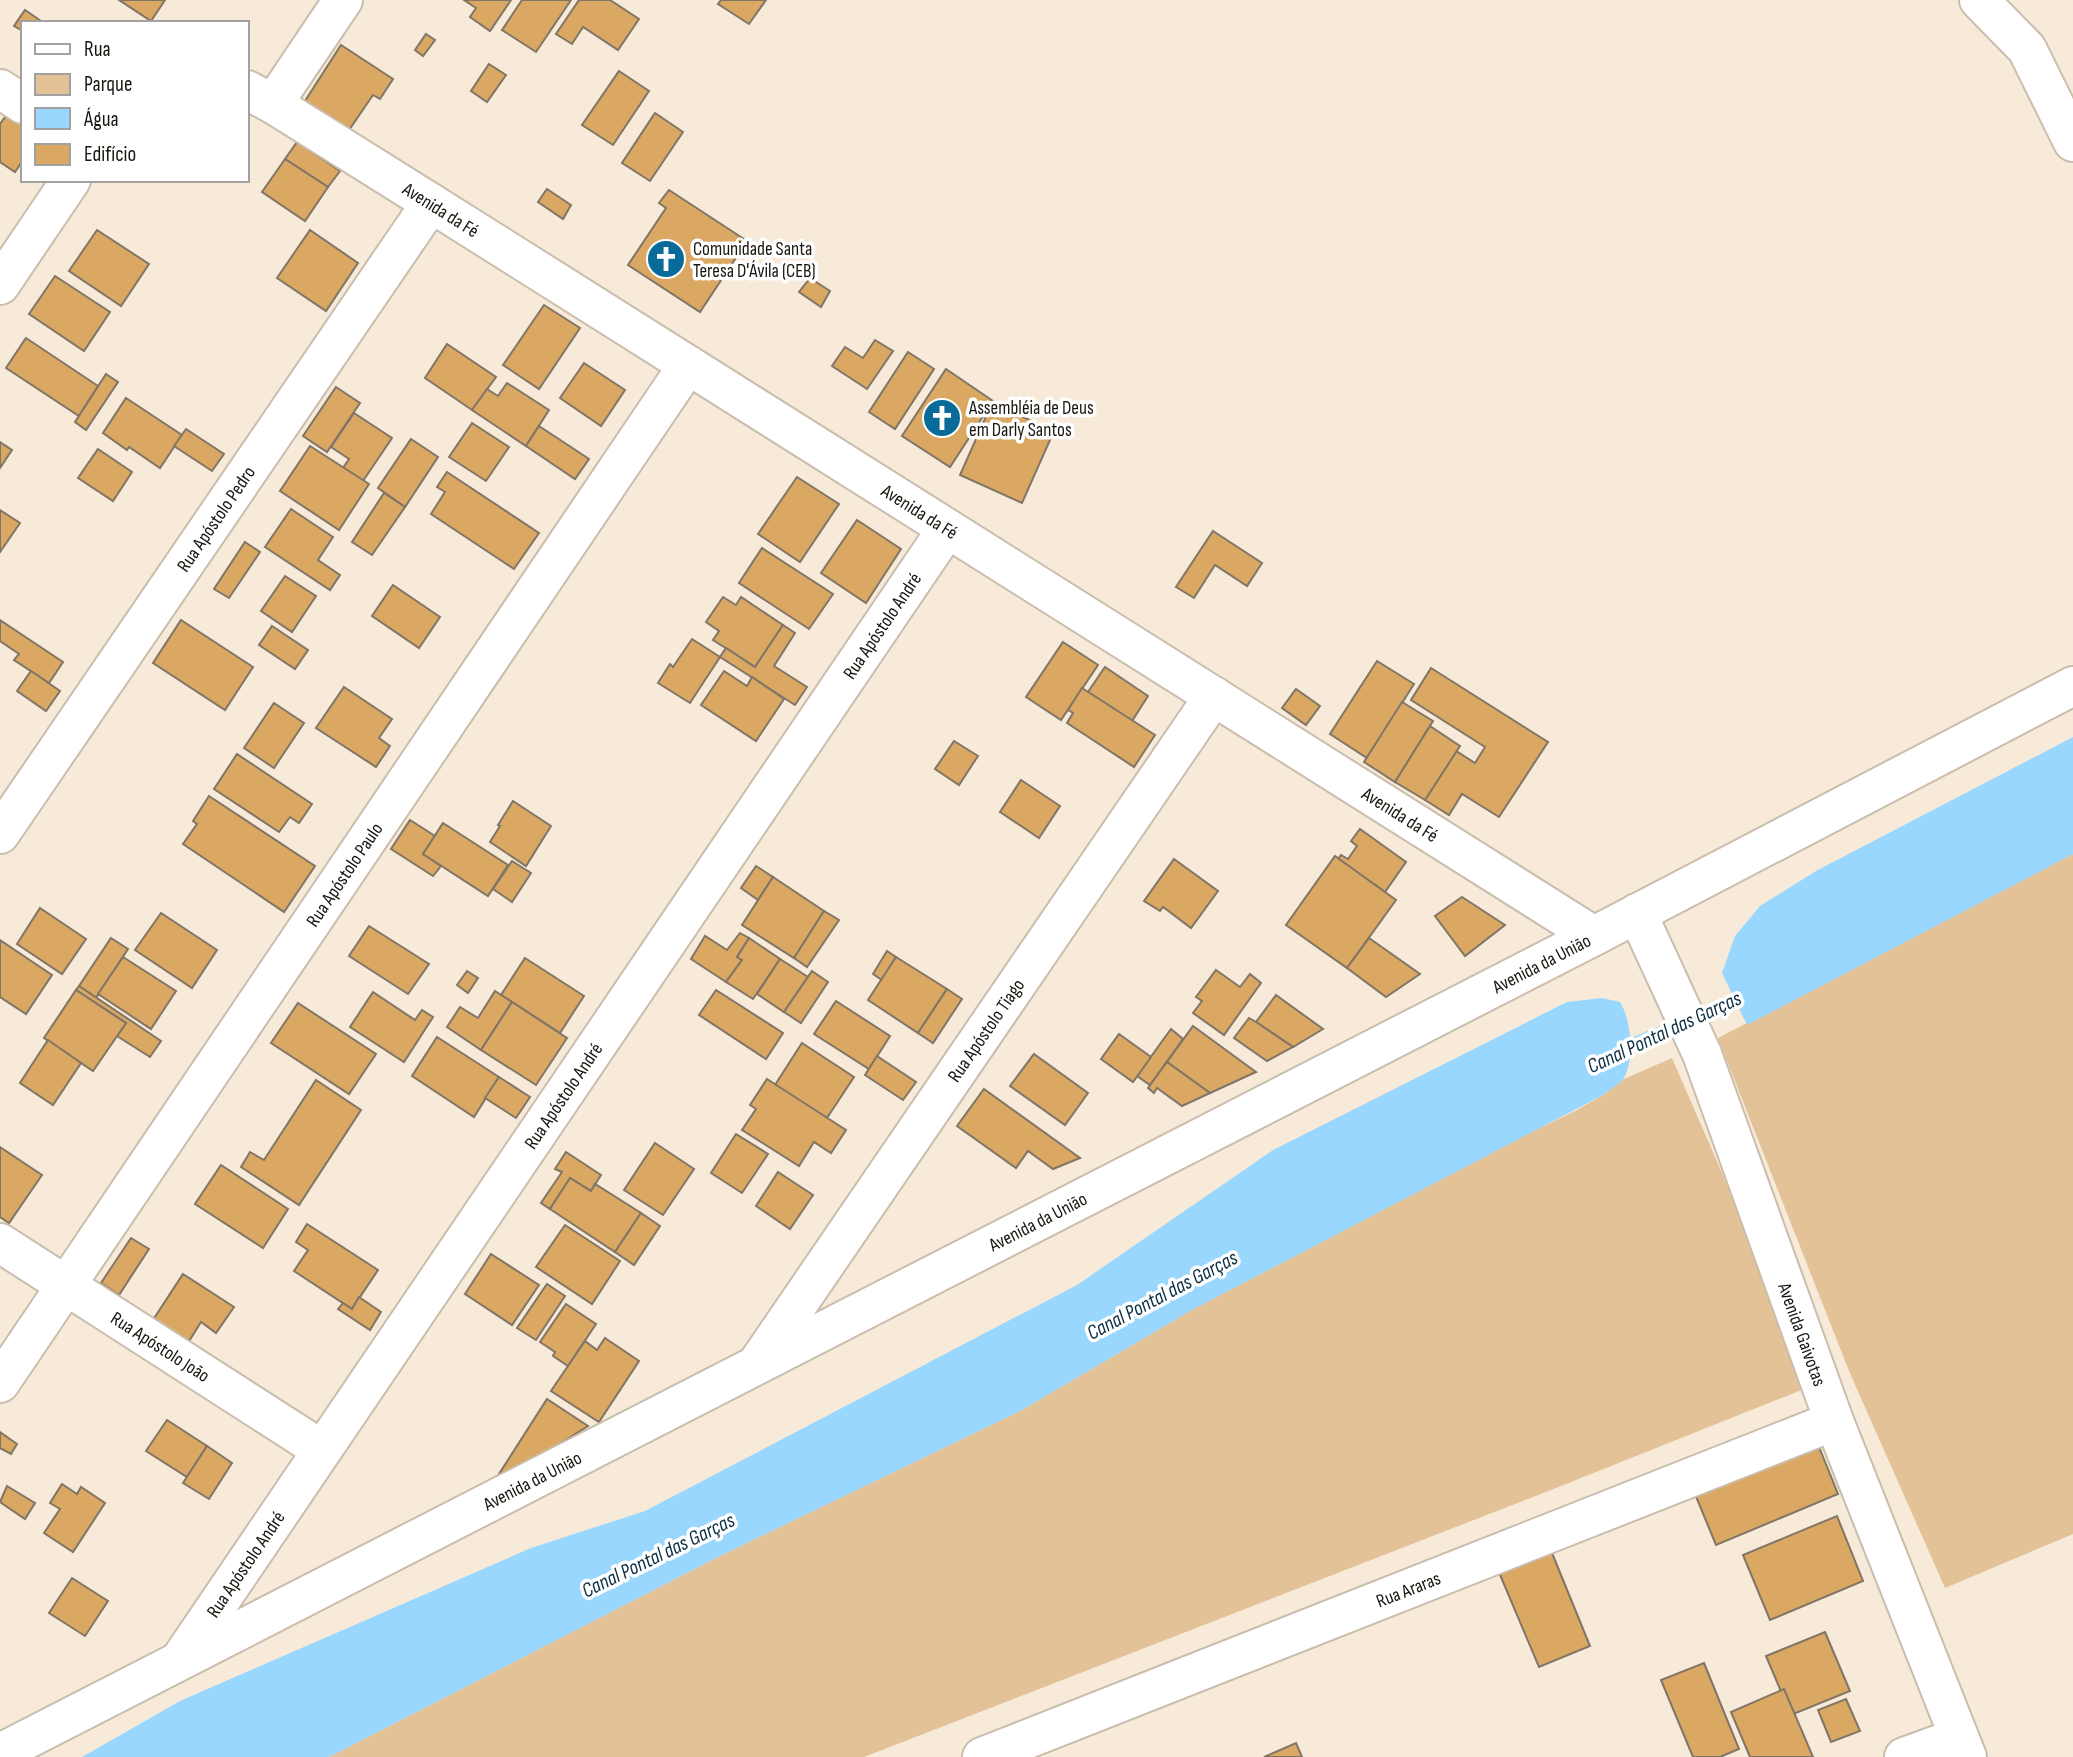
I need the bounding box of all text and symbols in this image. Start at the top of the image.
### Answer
legend [21,21,248,182]
text: Rua [84,37,111,62]
text: Parque [84,72,132,97]
text: Água [83,107,119,132]
text: Edifício [84,142,136,167]
street label: Avenida da Fé [397,178,483,243]
church icon: Comunidade Santa Teresa D'Ávila (CEB) [645,238,687,280]
place label: Comunidade Santa Teresa D'Ávila (CEB) [693,238,816,283]
church icon: Assembléia de Deus em Darly Santos [921,397,963,439]
place label: Assembléia de Deus em Darly Santos [968,397,1094,442]
street label: Rua Apóstolo Pedro [173,462,261,577]
street label: Avenida da Fé [876,479,962,545]
street label: Rua Apóstolo André [839,569,927,684]
street label: Avenida da Fé [1357,782,1442,848]
street label: Rua Apóstolo Paulo [302,819,388,932]
street label: Avenida da União [1488,930,1595,999]
street label: Rua Apóstolo Tiago [943,975,1030,1087]
water label: Canal Pontal das Garças [1583,986,1746,1079]
street label: Rua Apóstolo André [520,1039,608,1154]
street label: Avenida da União [984,1188,1091,1258]
water label: Canal Pontal das Garças [1083,1245,1242,1346]
street label: Avenida Gaivotas [1772,1279,1831,1390]
street label: Rua Apóstolo João [106,1307,214,1388]
street label: Avenida da União [479,1447,586,1517]
street label: Rua Apóstolo André [202,1507,291,1622]
water label: Canal Pontal das Garças [578,1507,739,1603]
street label: Rua Araras [1373,1567,1444,1613]

